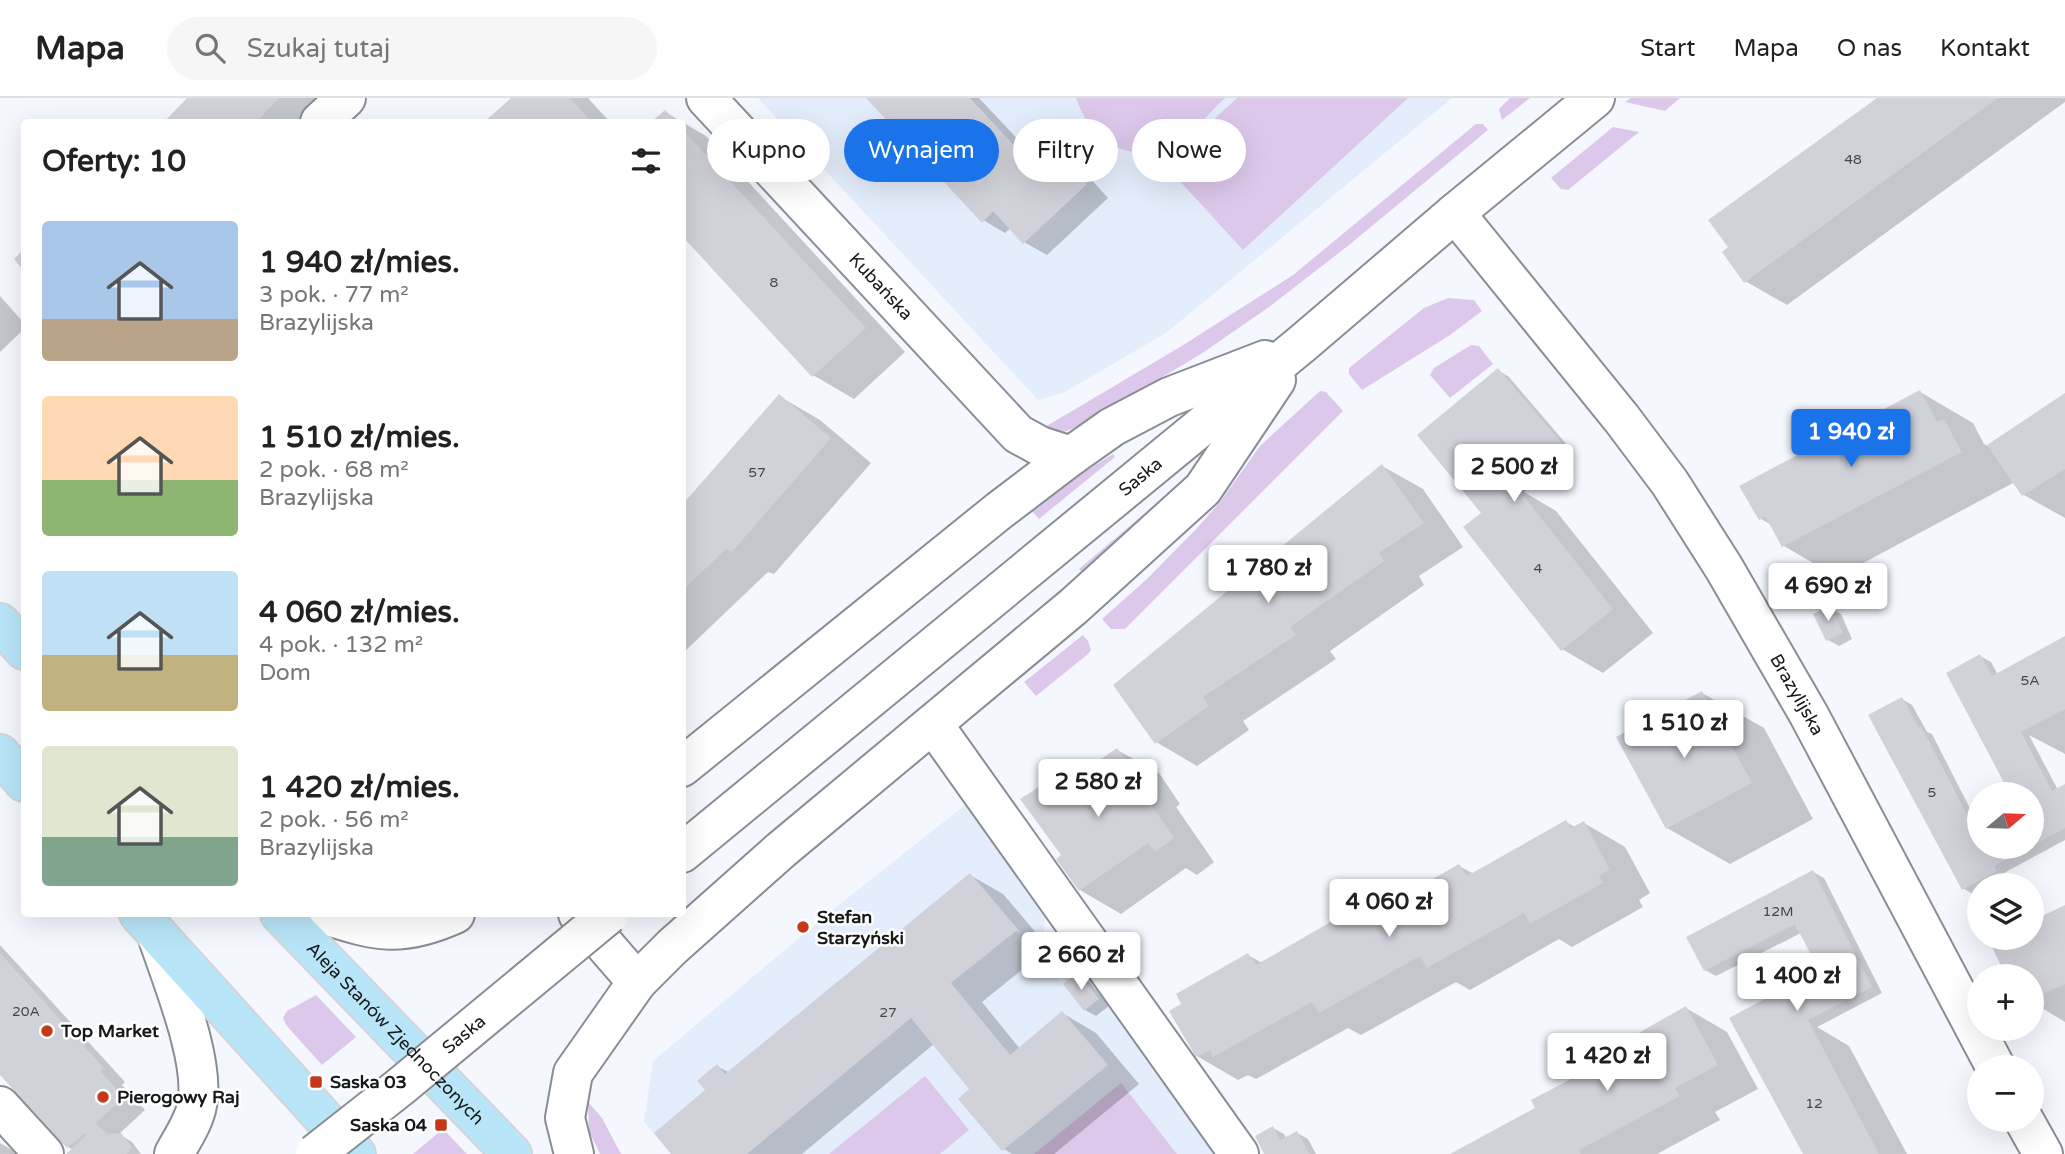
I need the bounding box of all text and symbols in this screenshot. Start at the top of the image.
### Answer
search box [167,17,657,80]
text: Mapa [35,29,125,68]
icon: search [191,29,229,67]
text: Szukaj tutaj [247,33,390,64]
text: Start [1640,34,1695,63]
text: Mapa [1733,34,1799,63]
text: O nas [1837,34,1902,63]
text: Kontakt [1940,34,2030,63]
chip: Kupno [707,119,830,182]
chip: Wynajem [844,119,999,182]
chip: Filtry [1013,119,1118,182]
chip: Nowe [1132,119,1246,182]
icon: filters [627,142,665,180]
text: Oferty: 10 [42,143,186,180]
house number: 48 [1844,151,1862,168]
text: 1 940 zł/mies. [259,244,460,281]
street label: Kubańska [844,248,917,325]
icon: home [98,249,182,333]
house number: 8 [770,274,779,291]
text: 3 pok. · 77 m² [259,281,409,309]
text: Brazylijska [259,309,374,337]
pin: 1 940 zł [1779,410,1923,469]
text: 1 940 zł [1807,418,1895,446]
text: 1 510 zł/mies. [259,419,460,456]
icon: home [98,424,182,508]
pin: 2 500 zł [1442,444,1586,504]
street label: Saska [1114,452,1166,501]
text: 2 500 zł [1470,453,1558,481]
text: 2 pok. · 68 m² [259,456,409,484]
house number: 57 [748,464,766,481]
text: Brazylijska [259,484,374,512]
pin: 1 780 zł [1196,546,1340,605]
text: 1 780 zł [1224,554,1312,582]
house number: 4 [1534,560,1543,577]
pin: 4 690 zł [1756,564,1900,623]
text: 4 690 zł [1784,572,1872,600]
text: 4 060 zł/mies. [259,594,460,631]
icon: home [98,599,182,683]
text: 4 pok. · 132 m² [259,631,423,659]
street label: Brazylijska [1765,650,1829,739]
text: Dom [259,659,311,687]
house number: 5A [2020,672,2040,689]
pin: 1 510 zł [1612,700,1756,760]
text: 1 510 zł [1640,709,1728,737]
pin: 2 580 zł [1026,760,1170,819]
text: 2 580 zł [1054,768,1142,796]
text: 1 420 zł/mies. [259,769,460,806]
icon: home [98,774,182,858]
north arrow [1967,782,2044,859]
map controls [1967,782,2044,1132]
house number: 5 [1928,784,1936,801]
text: 2 pok. · 56 m² [259,806,409,834]
text: Brazylijska [259,834,374,862]
button: layers [1967,873,2044,950]
pin: 4 060 zł [1317,880,1461,939]
text: 4 060 zł [1345,888,1433,916]
house number: 12M [1762,903,1794,920]
place label: Stefan Starzyński [817,906,904,949]
marker: Stefan Starzyński [795,919,811,935]
pin: 2 660 zł [1009,932,1153,992]
street label: Aleja Stanów Zjednoczonych [302,937,489,1129]
text: 2 660 zł [1037,941,1125,969]
pin: 1 400 zł [1725,954,1869,1013]
text: 1 400 zł [1753,962,1841,990]
button: + [1967,964,2044,1041]
house number: 20A [12,1003,40,1020]
house number: 27 [879,1004,897,1021]
street label: Saska [438,1010,490,1059]
place label: Top Market [60,1020,159,1042]
marker: Top Market [39,1023,55,1039]
pin: 1 420 zł [1535,1034,1679,1093]
text: 1 420 zł [1563,1042,1651,1070]
button: − [1967,1055,2044,1132]
place label: Saska 03 [330,1071,407,1093]
marker: Saska 03 [308,1074,324,1090]
place label: Pierogowy Raj [117,1086,239,1108]
marker: Pierogowy Raj [95,1089,111,1105]
house number: 12 [1805,1095,1823,1112]
place label: Saska 04 [350,1114,428,1136]
marker: Saska 04 [433,1117,449,1133]

